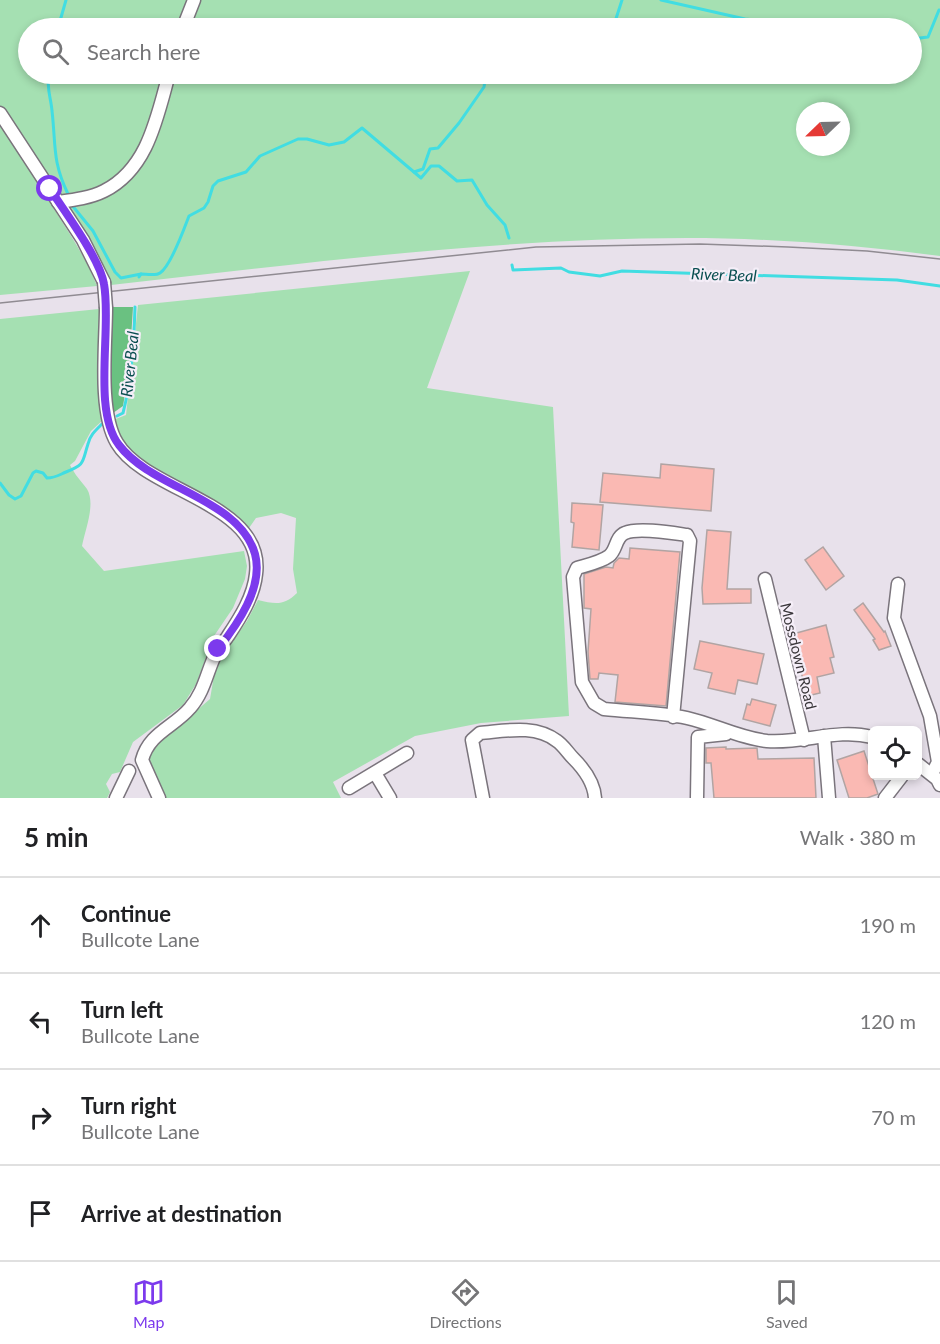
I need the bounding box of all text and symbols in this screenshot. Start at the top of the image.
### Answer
search box [18,18,922,84]
icon: search [39,35,72,68]
text: Search here [87,38,200,65]
north arrow [796,102,850,156]
route start [36,175,62,201]
water label: River Beal [691,263,758,285]
water label: River Beal [116,330,142,398]
street label: Mossdown Road [777,601,821,711]
route end [204,635,230,661]
map controls [868,726,922,780]
button: locate [868,726,922,780]
text: 5 min [24,821,88,853]
text: Walk · 380 m [800,825,916,849]
text: Continue [81,900,171,927]
icon: ahead [24,909,57,942]
text: 190 m [860,913,916,937]
text: Bullcote Lane [81,927,200,951]
text: Turn left [81,996,163,1023]
icon: left [24,1005,57,1038]
text: 120 m [860,1009,916,1033]
text: Bullcote Lane [81,1023,200,1047]
text: Turn right [81,1092,176,1119]
icon: right [24,1101,57,1134]
text: 70 m [871,1105,916,1129]
text: Bullcote Lane [81,1119,200,1143]
icon: arrive [24,1197,57,1230]
text: Arrive at destination [81,1200,282,1227]
tab: Map [132,1276,165,1331]
tab: Directions [429,1276,502,1331]
tab: Saved [766,1276,808,1331]

